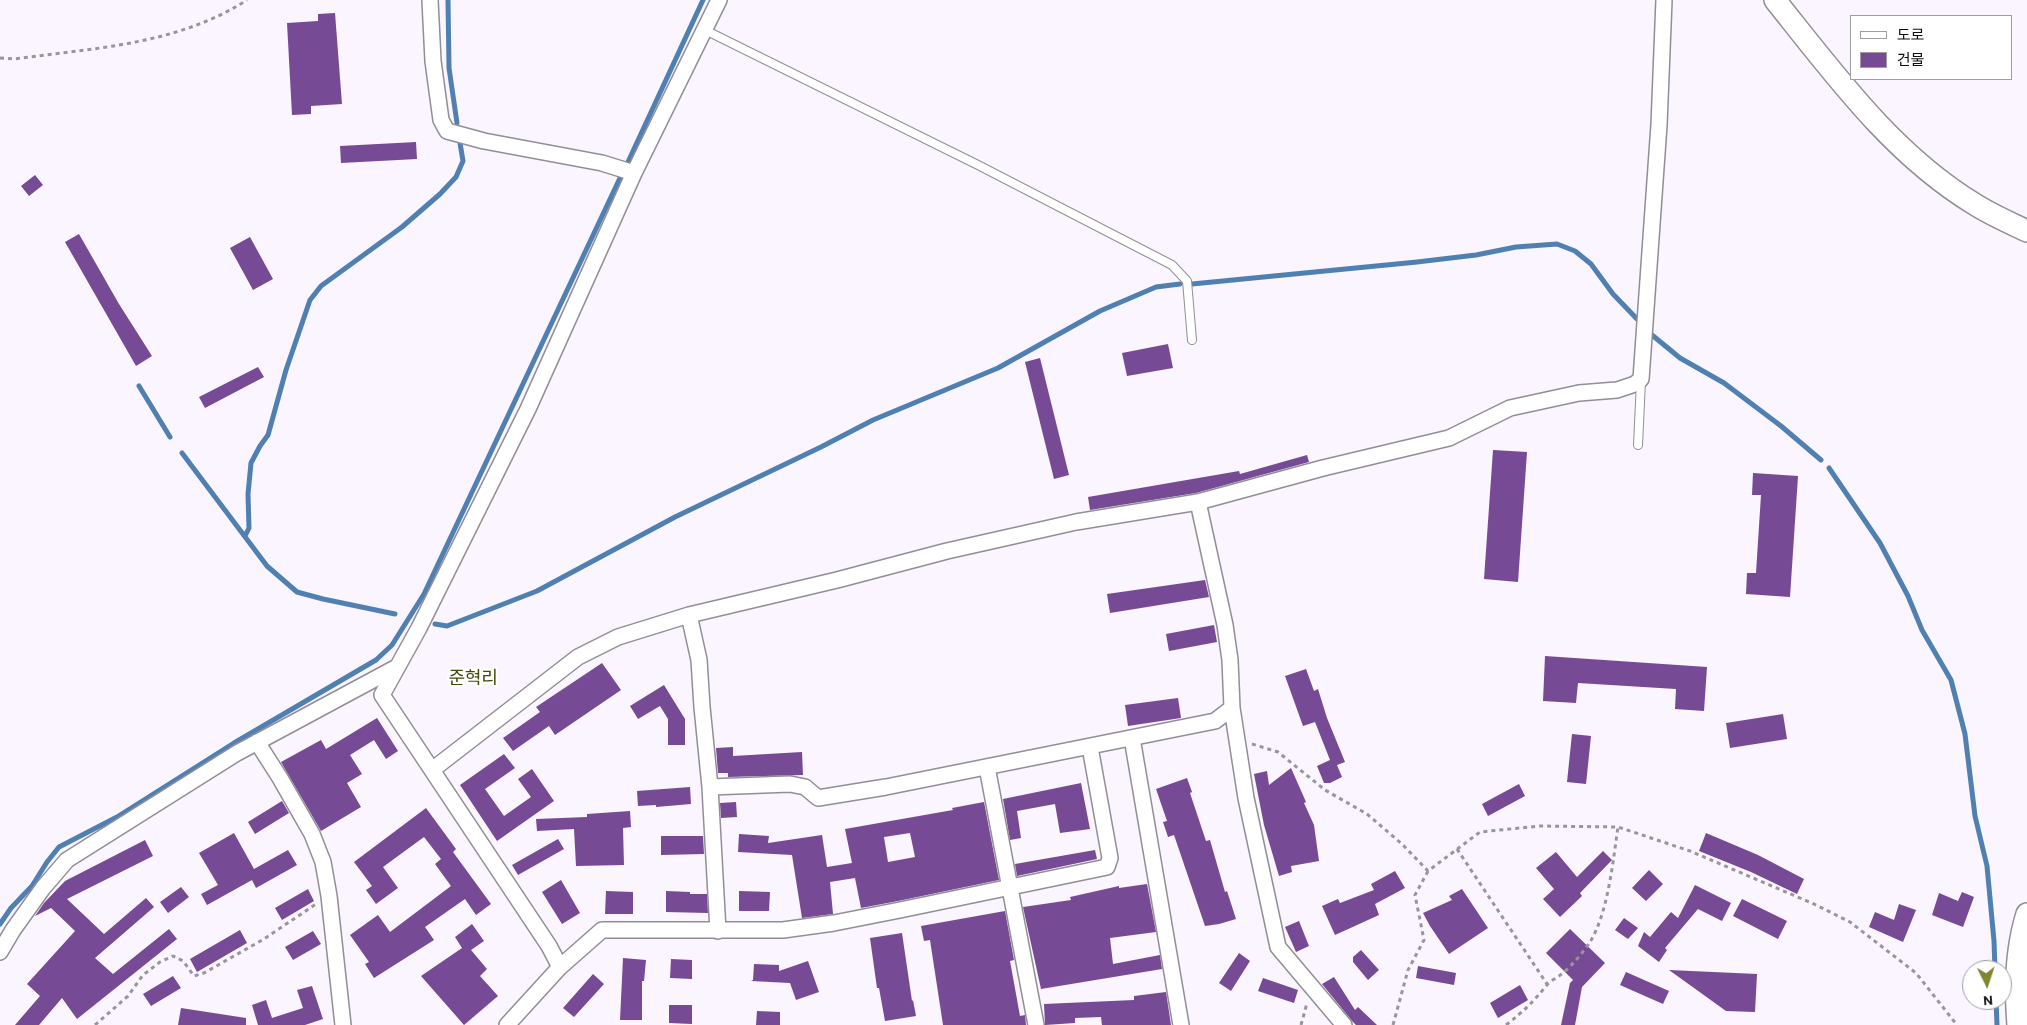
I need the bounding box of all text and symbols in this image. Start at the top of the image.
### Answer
legend [1850,15,2012,80]
text: 도로 [1897,27,1925,46]
text: 건물 [1897,52,1925,71]
district label: 준혁리 [448,669,498,691]
north arrow [1962,960,2012,1010]
text: N [1982,991,1994,1008]

